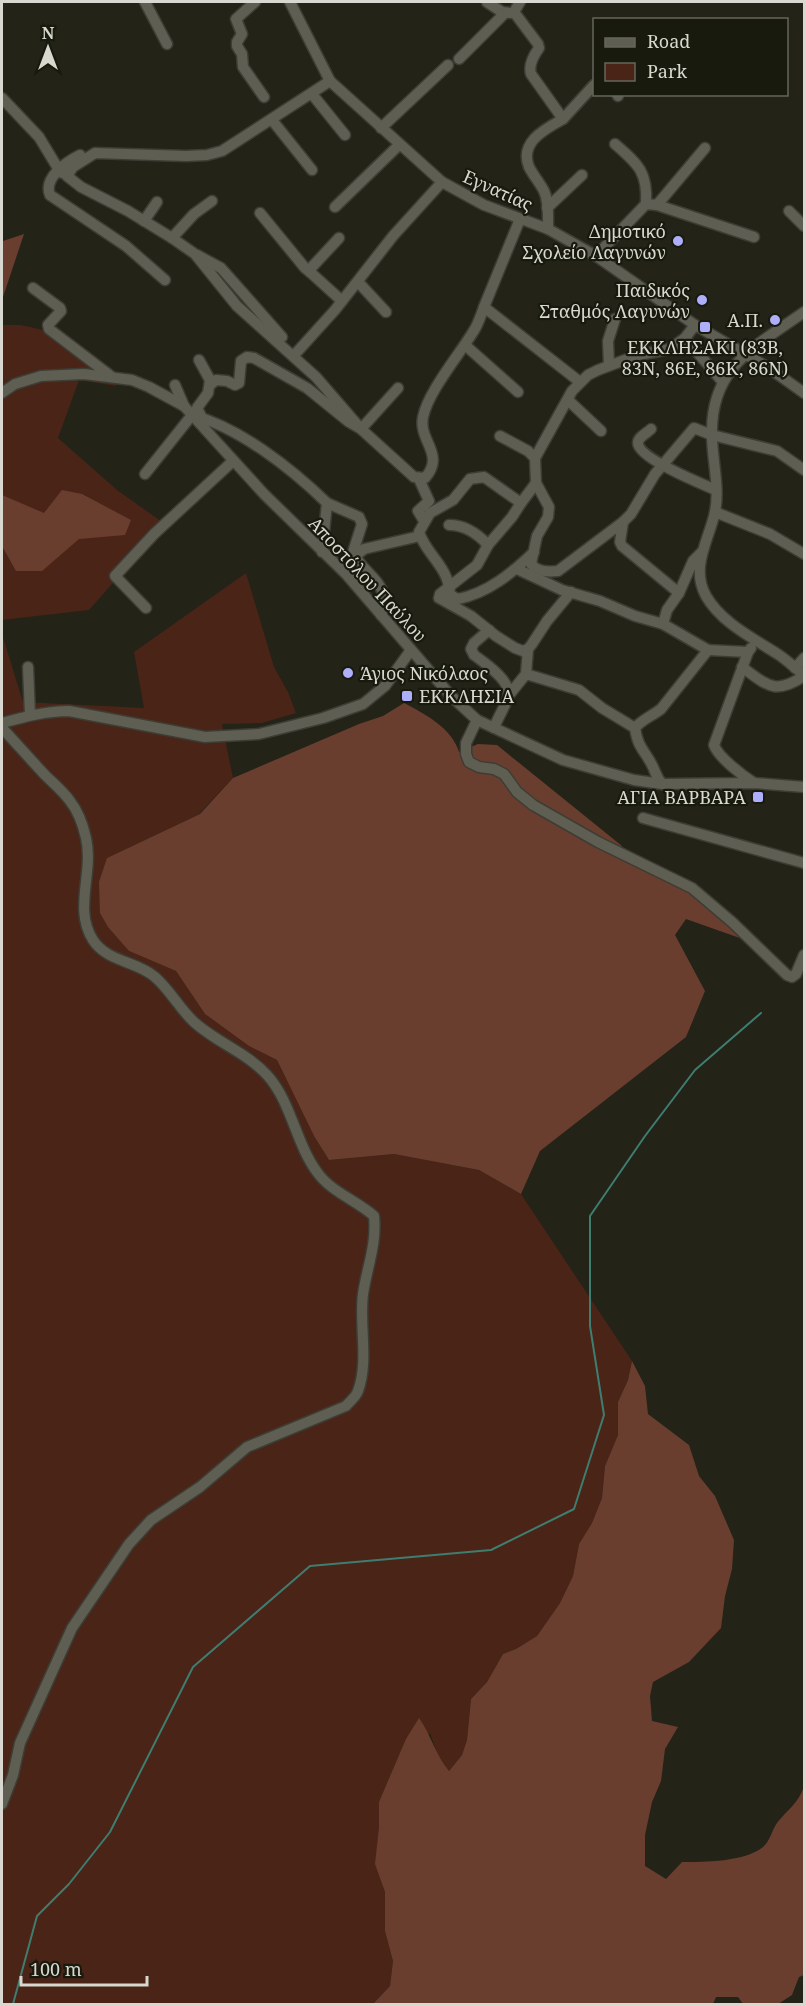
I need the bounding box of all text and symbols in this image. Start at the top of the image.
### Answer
north arrow [18,18,78,78]
legend [593,18,788,96]
text: N [42,22,55,44]
text: Road [647,29,690,53]
text: Park [647,59,687,83]
street label: Εγνατίας [459,164,537,216]
place label: Δημοτικό Σχολείο Λαγυνών [522,219,666,264]
marker: Δημοτικό Σχολείο Λαγυνών [671,234,685,248]
place label: Παιδικός Σταθμός Λαγυνών [539,278,690,323]
marker: Παιδικός Σταθμός Λαγυνών [695,293,709,307]
place label: Α.Π. [727,308,763,332]
marker: Α.Π. [768,313,782,327]
marker: ΕΚΚΛΗΣΑΚΙ (83Β, 83Ν, 86Ε, 86Κ, 86Ν) [698,320,712,334]
place label: ΕΚΚΛΗΣΑΚΙ (83Β, 83Ν, 86Ε, 86Κ, 86Ν) [622,335,788,380]
street label: Αποστόλου Παύλου [304,511,432,647]
place label: Άγιος Νικόλαος [360,661,489,685]
marker: Άγιος Νικόλαος [341,666,355,680]
place label: ΕΚΚΛΗΣΙΑ [419,684,514,708]
marker: ΕΚΚΛΗΣΙΑ [400,689,414,703]
place label: ΑΓΙΑ ΒΑΡΒΑΡΑ [617,785,746,809]
marker: ΑΓΙΑ ΒΑΡΒΑΡΑ [751,790,765,804]
scale bar [21,1949,147,1987]
text: 100 m [30,1957,82,1981]

